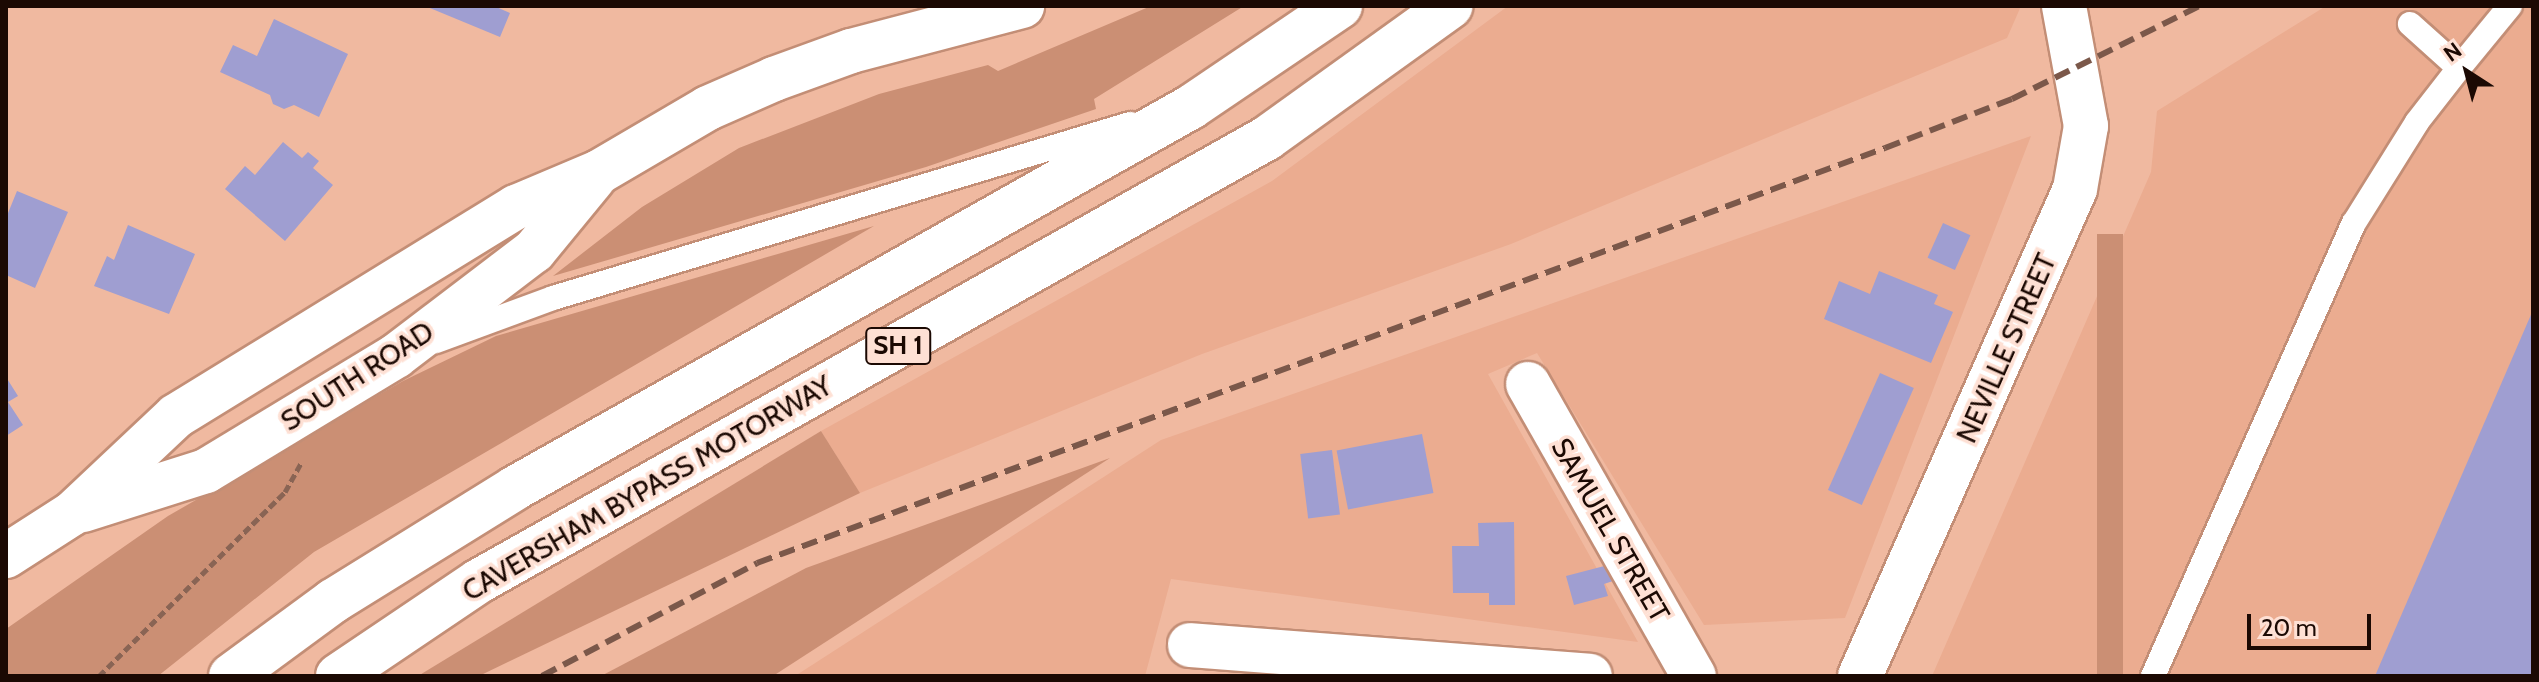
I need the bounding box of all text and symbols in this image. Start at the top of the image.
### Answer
north arrow [2427,32,2507,112]
text: N [2438,37,2467,68]
street label: NEVILLE STREET [1949,248,2063,448]
street label: SOUTH ROAD [275,314,439,438]
road number: SH 1 [864,324,932,368]
street label: CAVERSHAM BYPASS MOTORWAY [456,368,838,608]
street label: SAMUEL STREET [1545,432,1677,628]
scale bar [2251,598,2375,648]
text: 20 m [2261,613,2317,642]

